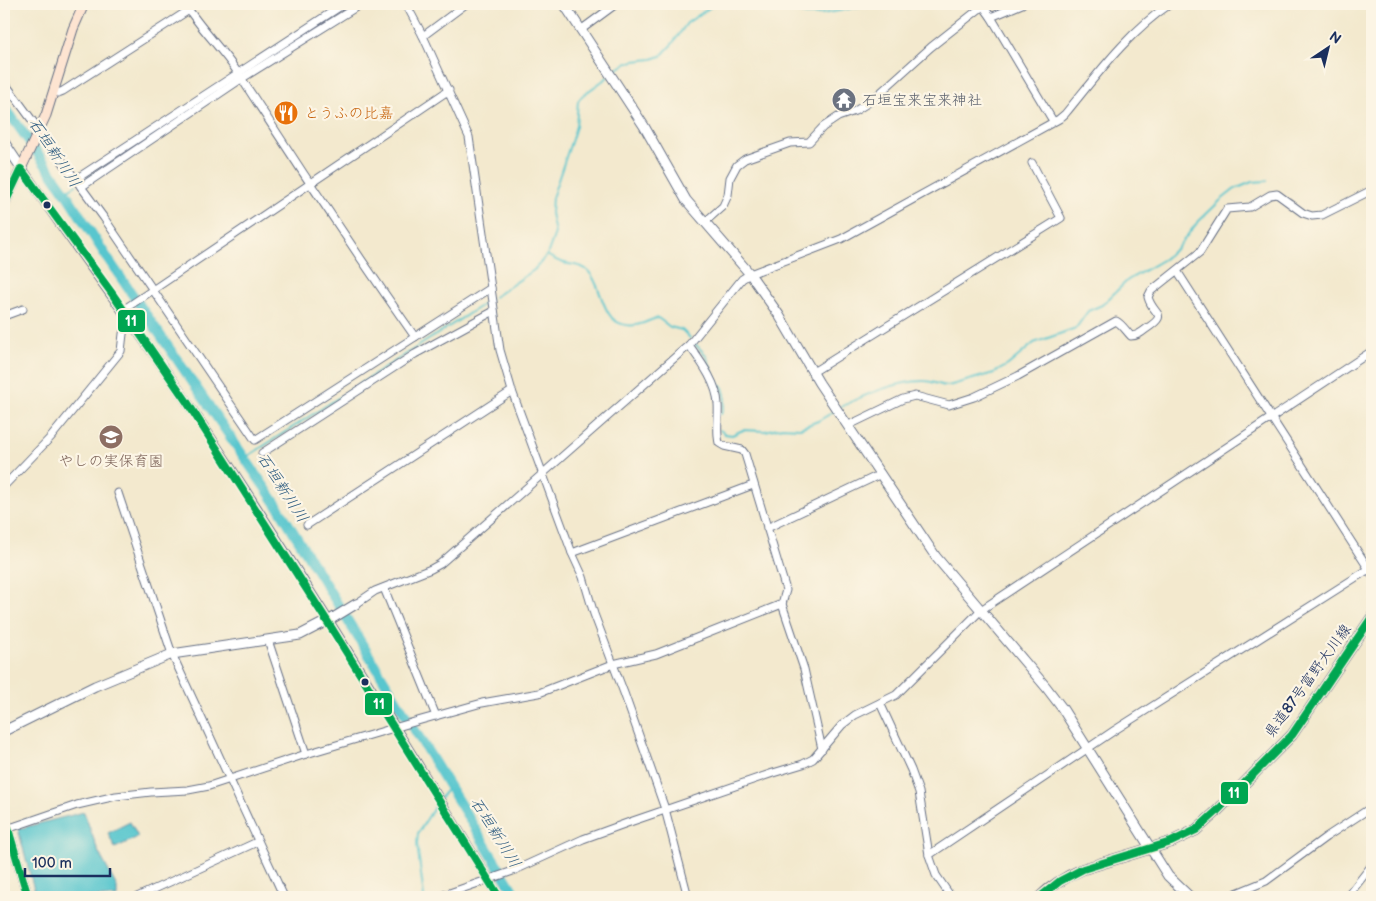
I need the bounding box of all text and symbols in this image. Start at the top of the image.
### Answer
north arrow [1304,22,1354,72]
text: N [1326,28,1344,48]
temple icon: 石垣宝来宝来神社 [831,87,857,113]
place label: 石垣宝来宝来神社 [862,91,982,110]
restaurant icon: とうふの比嘉 [273,100,299,126]
place label: とうふの比嘉 [304,104,393,123]
water label: 石垣新川川 [24,115,84,191]
unlabelled marker [42,200,52,210]
line badge: 11 [117,309,146,333]
text: 11 [125,313,137,330]
school or university icon: やしの実保育園 [98,424,124,450]
water label: 石垣新川川 [252,449,312,527]
place label: やしの実保育園 [58,452,164,471]
street label: 県道87号富野大川線 [1260,620,1356,742]
unlabelled marker [360,677,370,687]
line badge: 11 [364,692,393,716]
text: 11 [373,696,385,713]
line badge: 11 [1220,781,1249,805]
text: 11 [1228,785,1240,802]
water label: 石垣新川川 [466,794,524,872]
scale bar [25,846,110,878]
text: 100 m [32,854,72,873]

